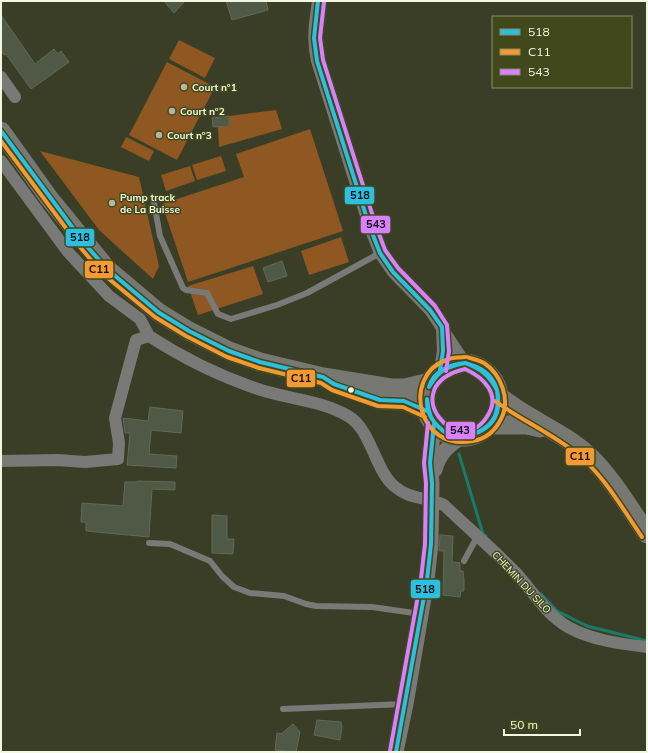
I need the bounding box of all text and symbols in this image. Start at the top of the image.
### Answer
legend [492,16,632,88]
text: 518 [528,24,550,39]
text: C11 [528,44,551,59]
text: 543 [528,64,550,79]
place label: Court n°1 [192,81,237,94]
marker: Court n°1 [179,82,189,92]
place label: Court n°2 [180,105,225,118]
marker: Court n°2 [167,106,177,116]
place label: Court n°3 [167,129,212,142]
marker: Court n°3 [154,130,164,140]
line badge: 518 [344,186,375,205]
text: 518 [350,188,370,202]
place label: Pump track de La Buisse [120,191,180,216]
marker: Pump track de La Buisse [107,198,117,208]
line badge: 543 [360,215,391,234]
text: 543 [366,217,386,231]
line badge: 518 [65,228,95,247]
text: 518 [70,230,90,244]
line badge: C11 [84,260,114,279]
text: C11 [89,262,110,276]
line badge: C11 [286,369,316,388]
text: C11 [291,371,312,385]
unlabelled marker [346,385,356,395]
line badge: 543 [445,421,476,440]
text: 543 [450,423,470,437]
line badge: C11 [565,447,595,466]
text: C11 [570,449,591,463]
street label: CHEMIN DU SILO [489,548,554,616]
line badge: 518 [410,579,441,599]
text: 518 [415,582,435,596]
scale bar [504,711,580,737]
text: 50 m [510,717,538,732]

